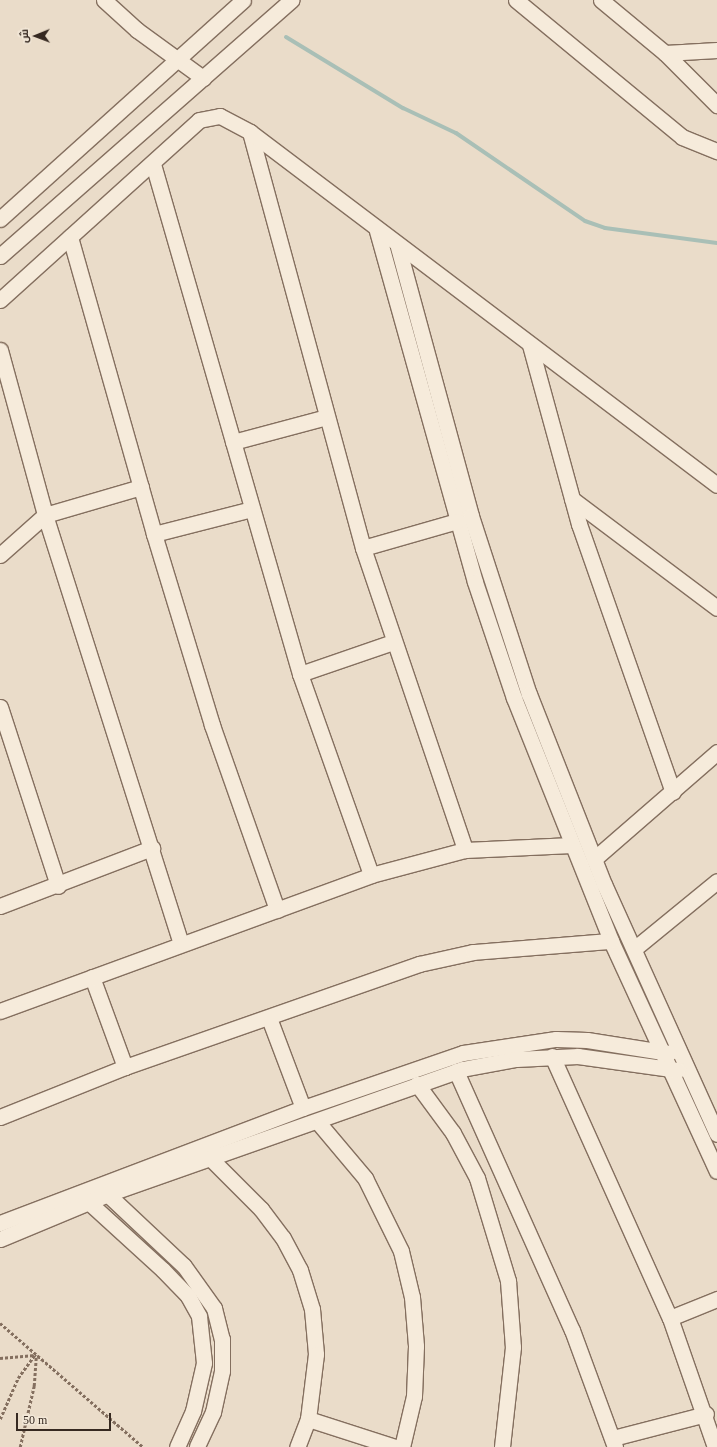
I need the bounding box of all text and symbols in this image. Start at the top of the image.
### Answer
north arrow [16,16,56,56]
text: ش [18,29,30,43]
scale bar [18,1405,113,1431]
text: 50 m [23,1413,47,1427]

